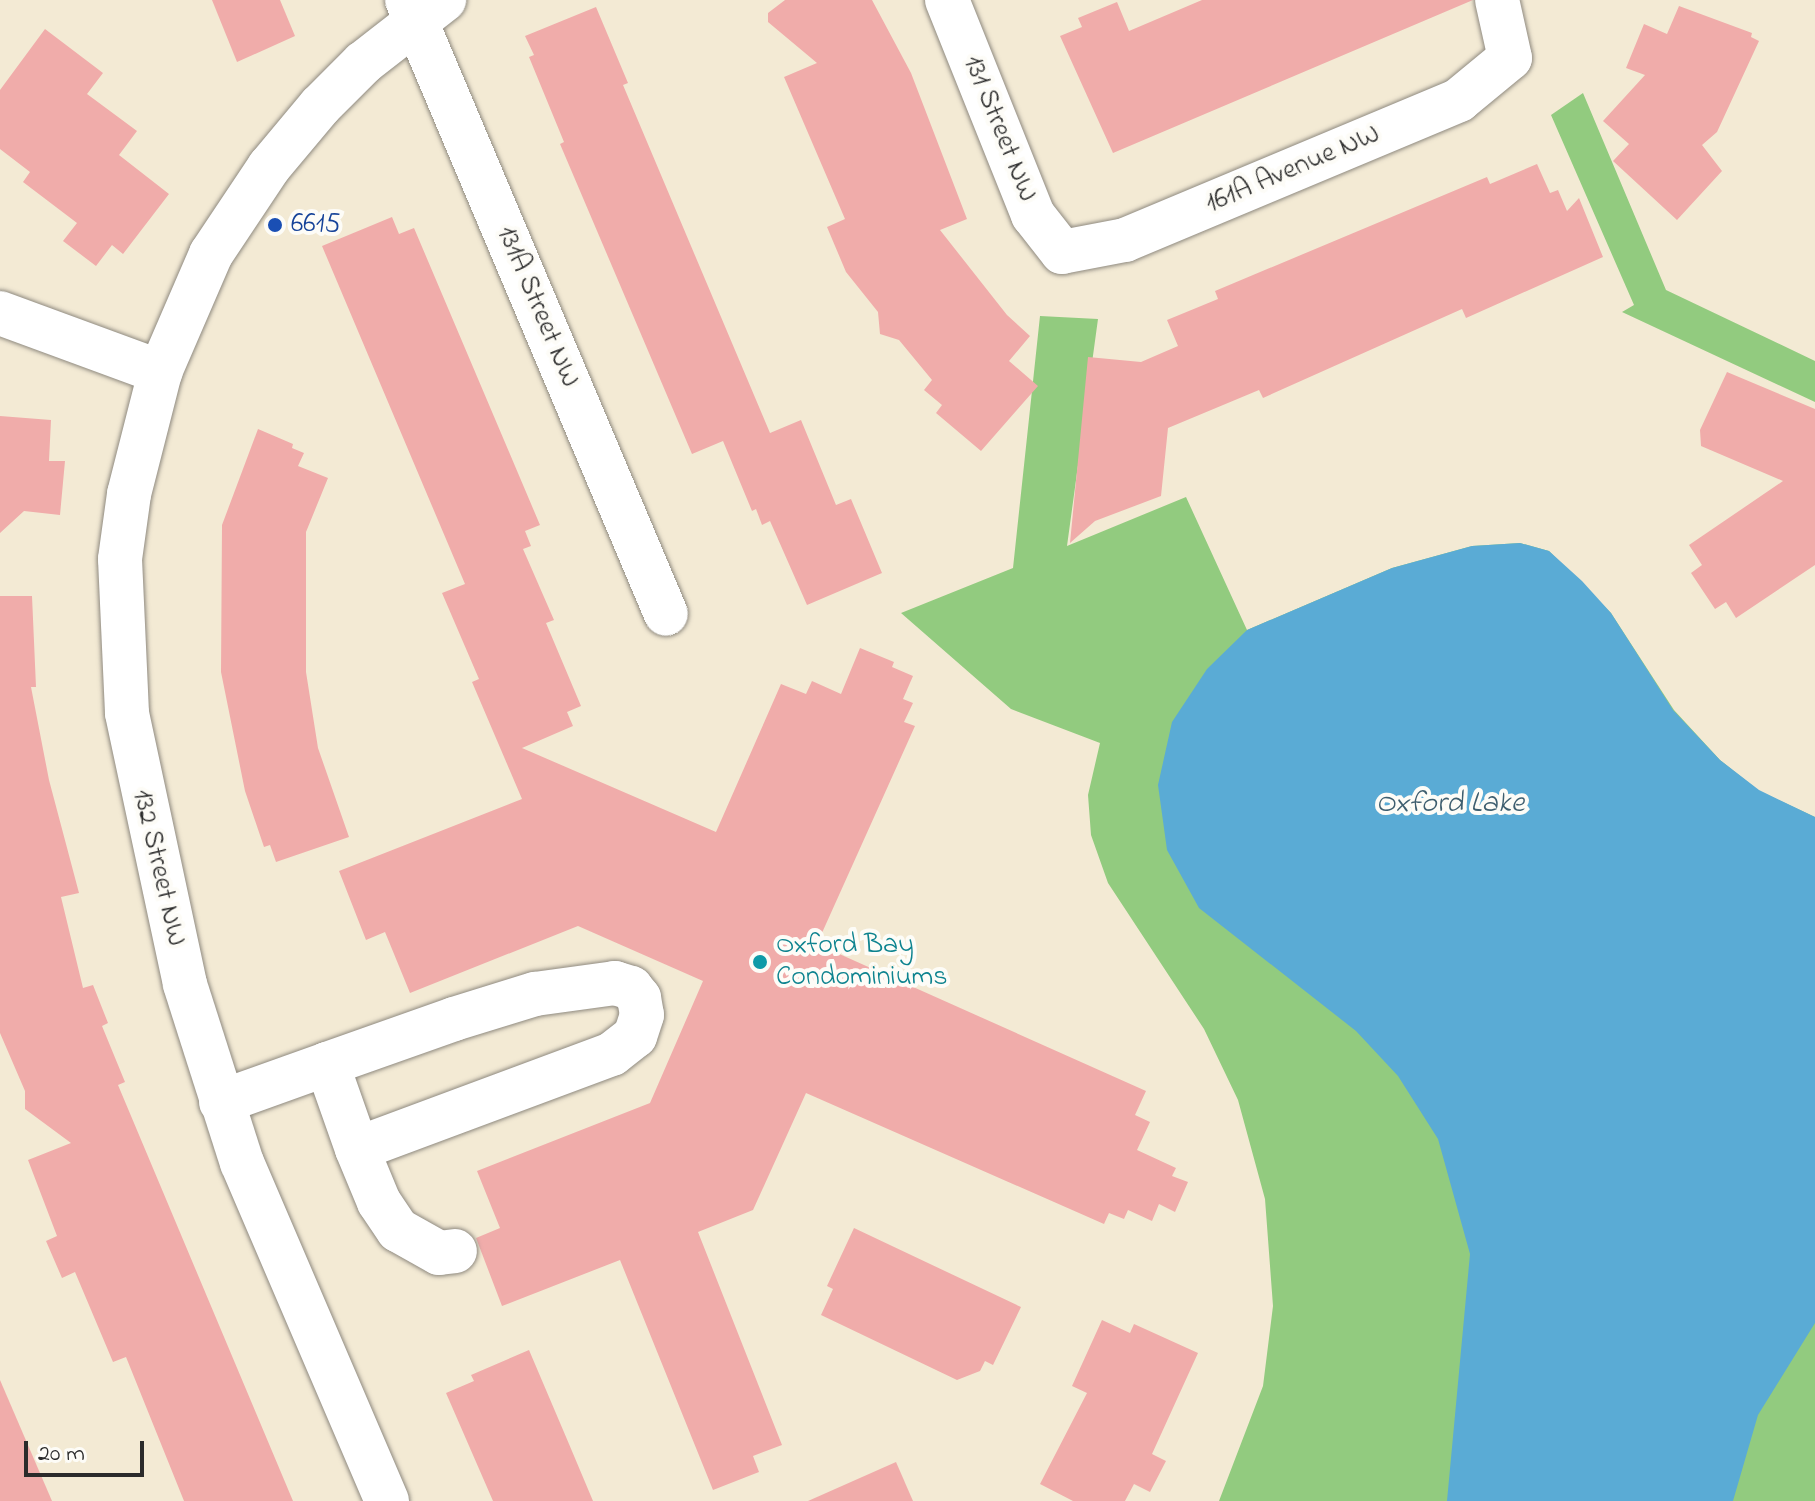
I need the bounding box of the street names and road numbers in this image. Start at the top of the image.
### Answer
street label: 131 Street NW [954,51,1044,207]
street label: 161A Avenue NW [1201,118,1385,222]
street label: 131A Street NW [488,221,586,393]
street label: 132 Street NW [124,786,192,950]

